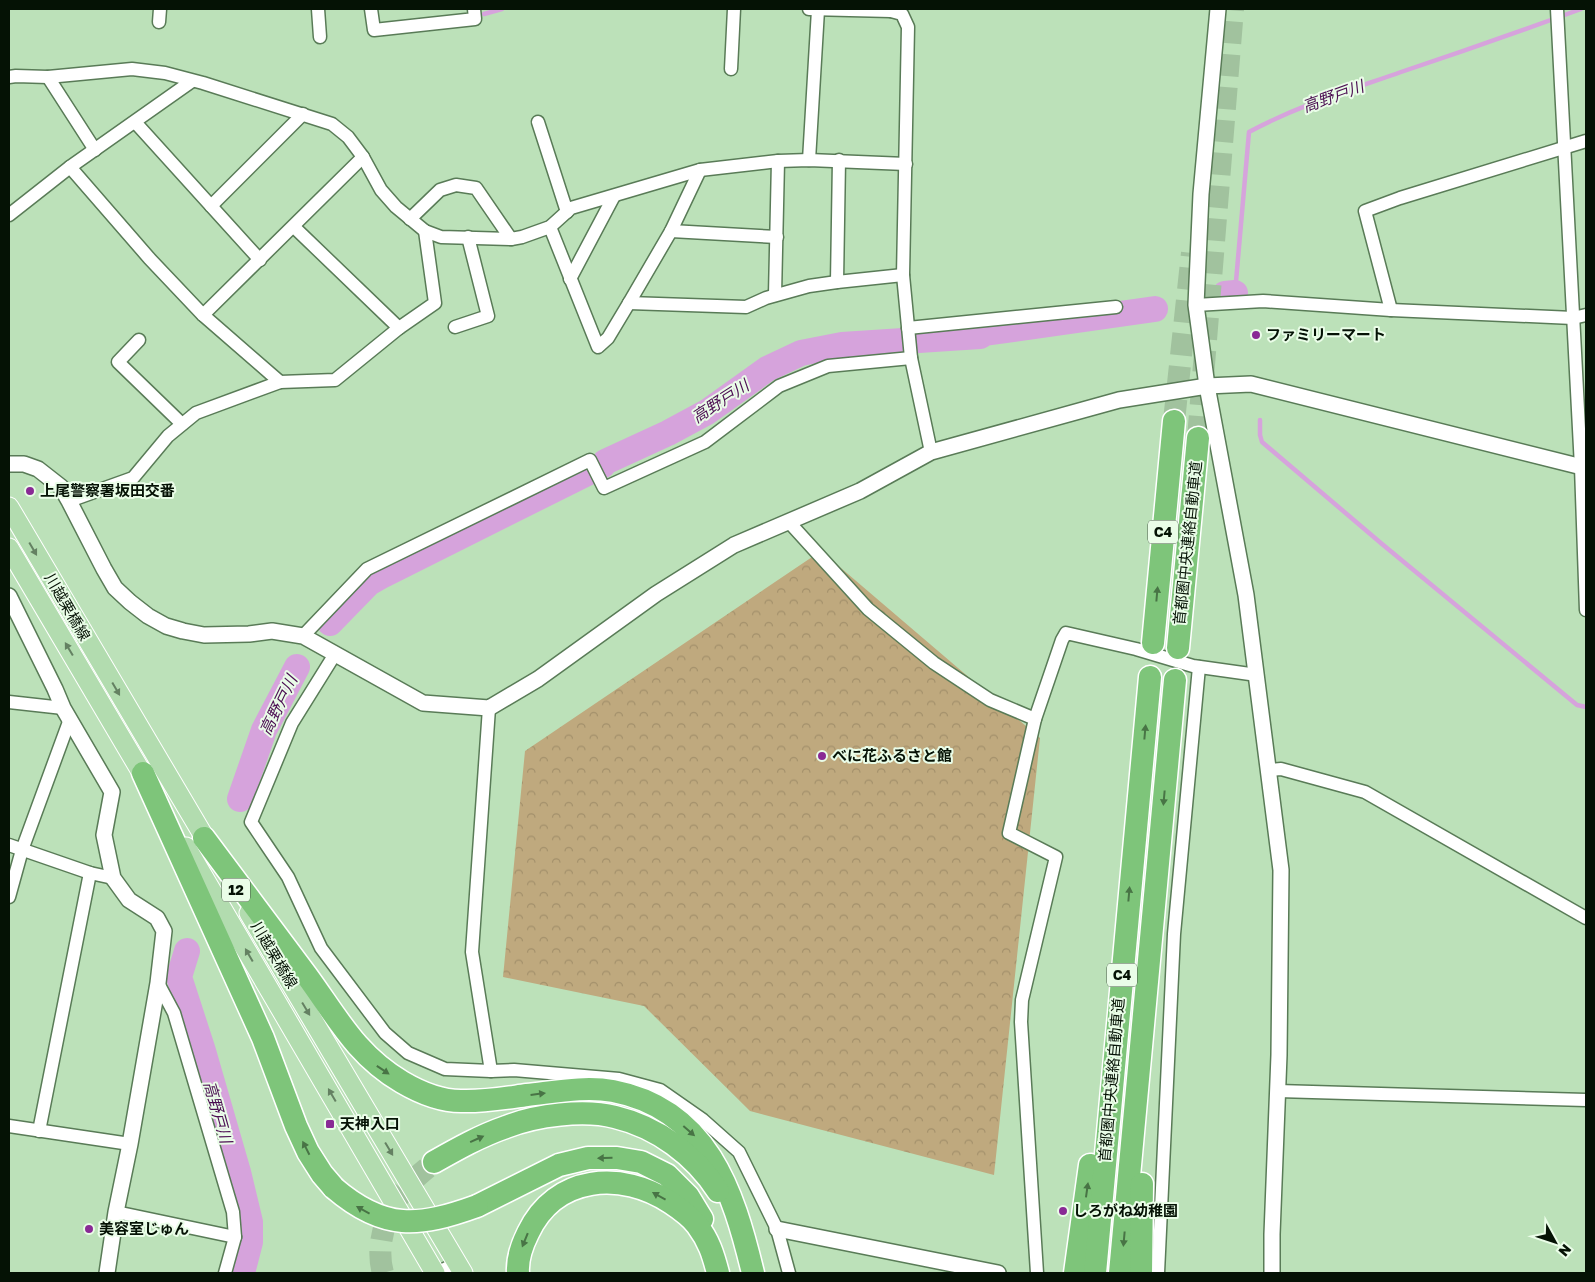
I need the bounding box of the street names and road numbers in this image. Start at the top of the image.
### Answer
street label: 首都圏中央連絡自動車道 [1169,460,1205,626]
road number: C4 [1148,520,1178,544]
street label: 川越栗橋線 [41,570,94,643]
road number: 12 [222,878,250,902]
street label: 川越栗橋線 [248,918,302,991]
road number: C4 [1107,964,1137,986]
street label: 首都圏中央連絡自動車道 [1095,997,1127,1163]

